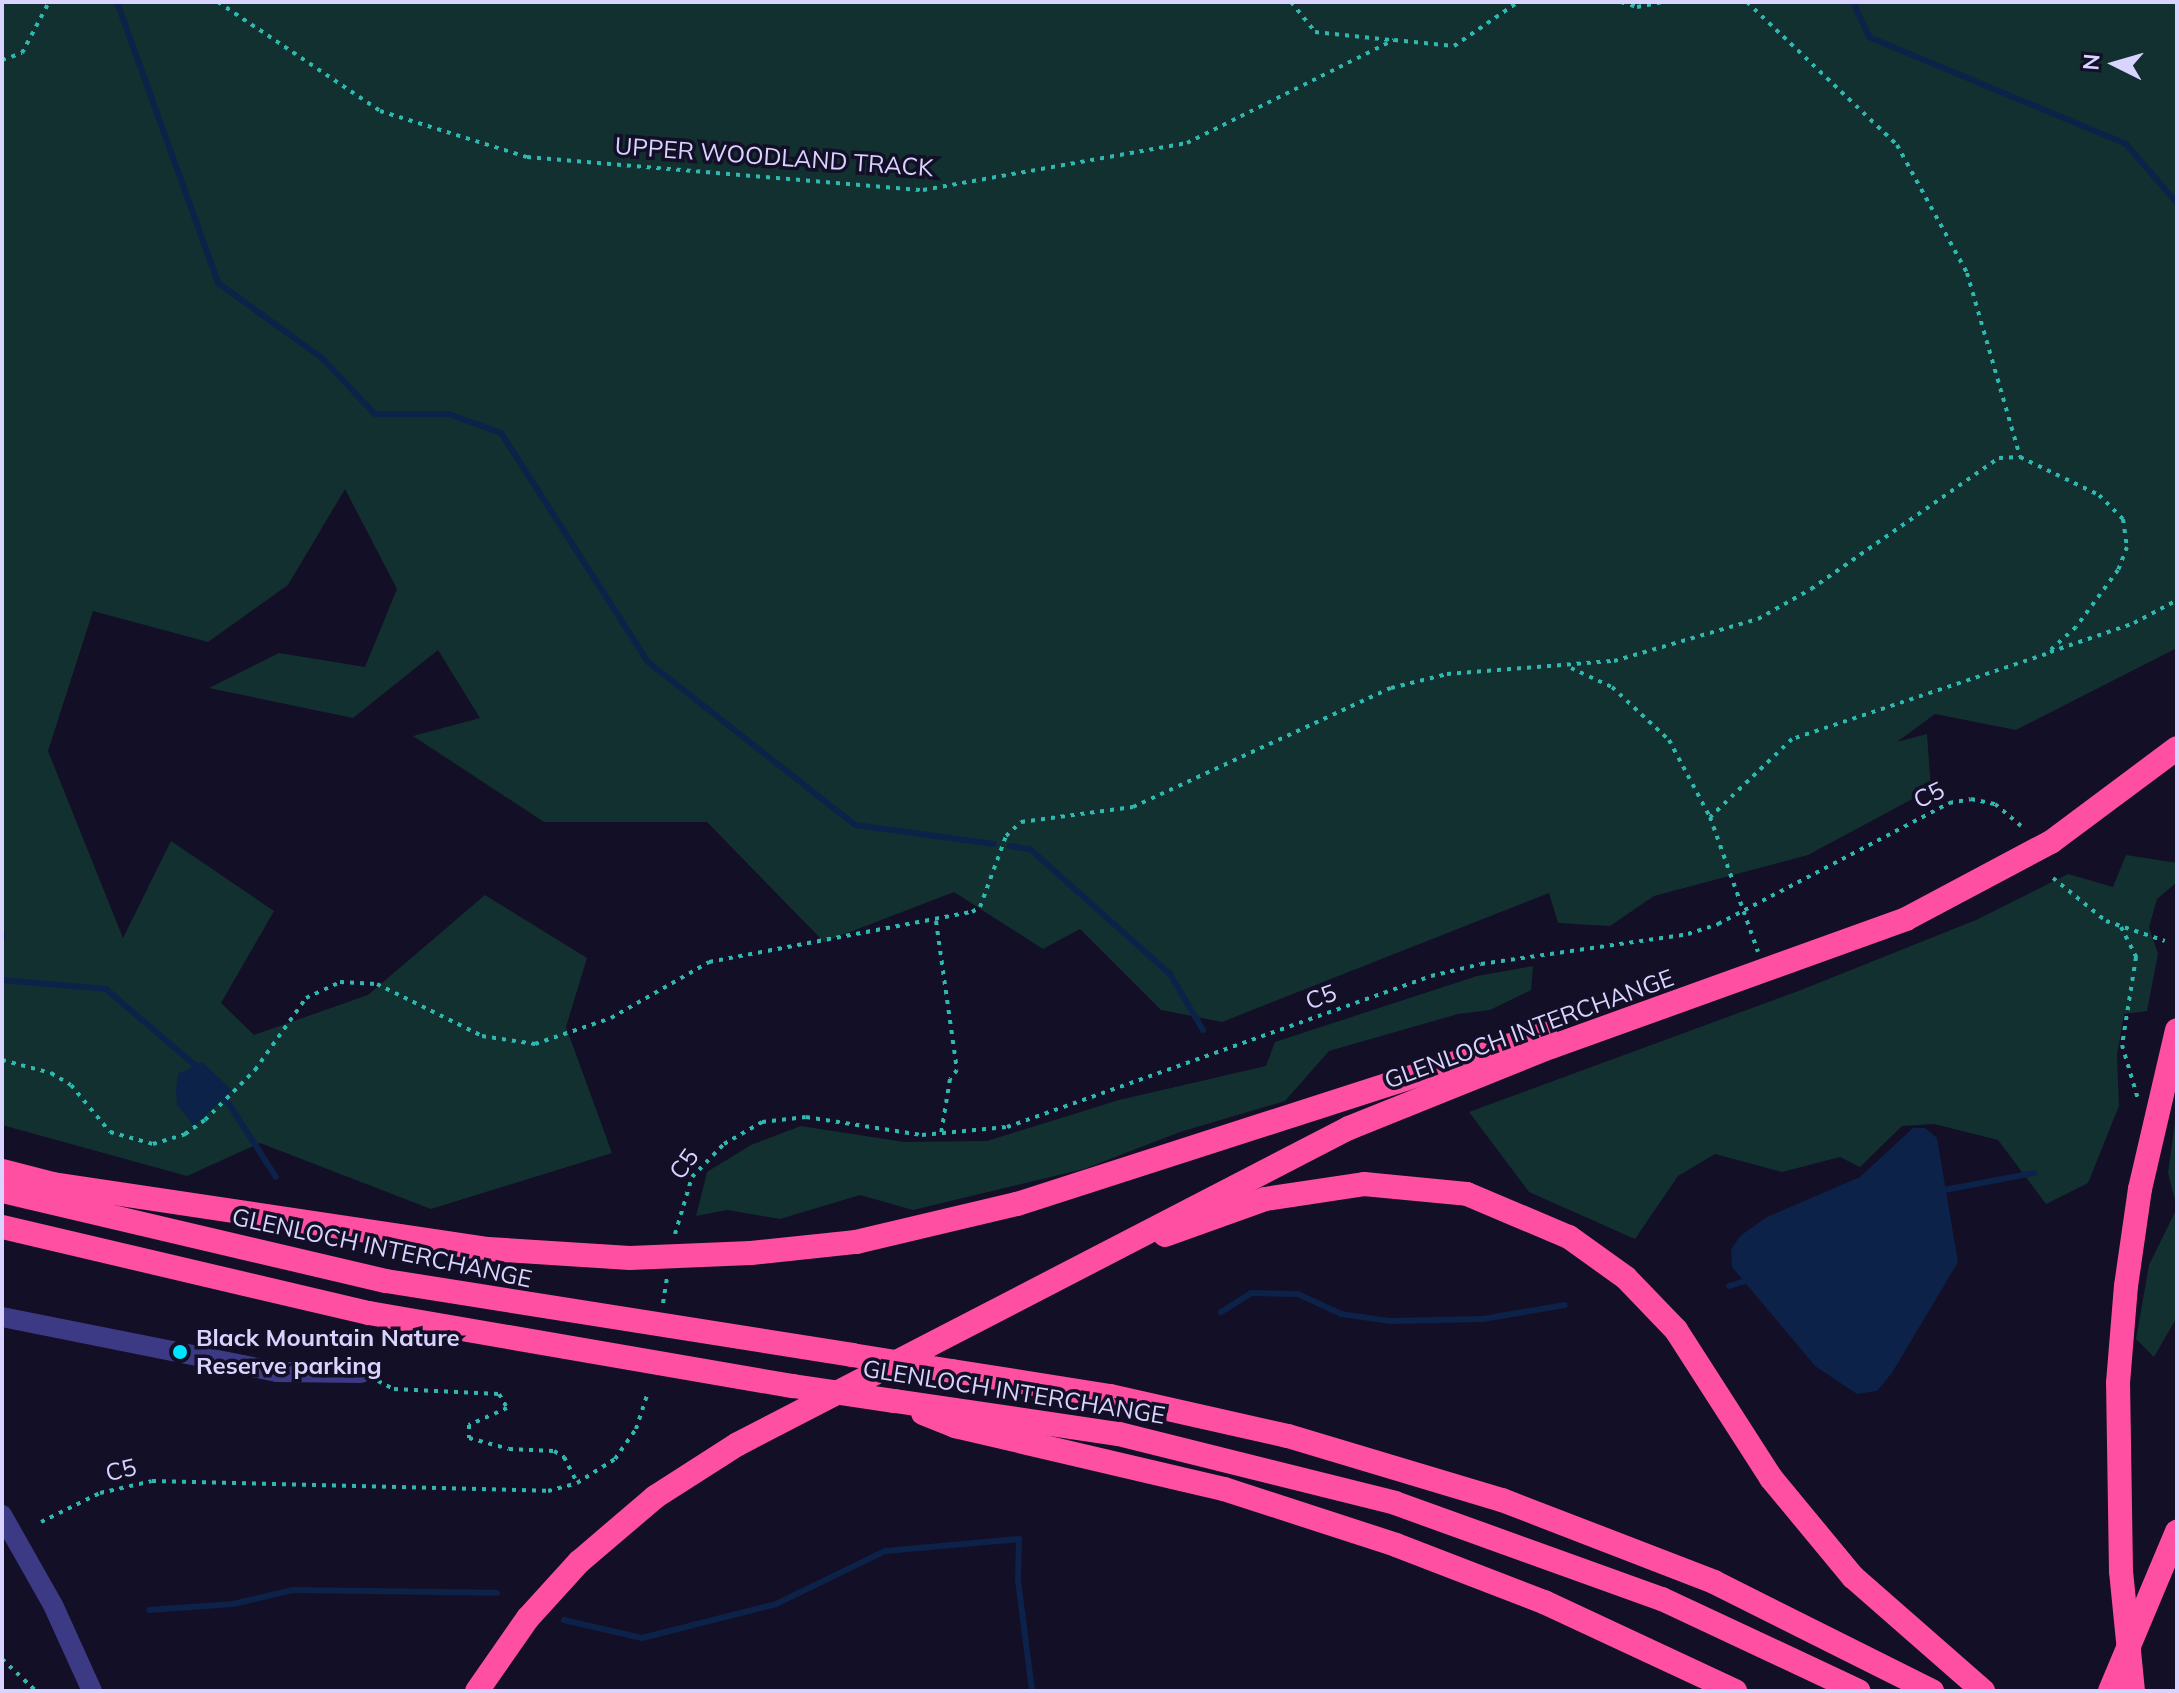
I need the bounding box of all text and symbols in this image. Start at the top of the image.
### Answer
north arrow [2075,24,2155,104]
text: N [2076,52,2106,71]
street label: UPPER WOODLAND TRACK [614,132,934,182]
street label: C5 [1909,775,1949,815]
street label: GLENLOCH INTERCHANGE [1380,963,1678,1095]
street label: C5 [1302,978,1340,1016]
street label: C5 [663,1143,705,1185]
street label: GLENLOCH INTERCHANGE [229,1202,535,1294]
place label: Black Mountain Nature Reserve parking [196,1324,460,1380]
marker: Black Mountain Nature Reserve parking [171,1343,189,1361]
street label: GLENLOCH INTERCHANGE [861,1354,1167,1430]
street label: C5 [103,1453,139,1487]

